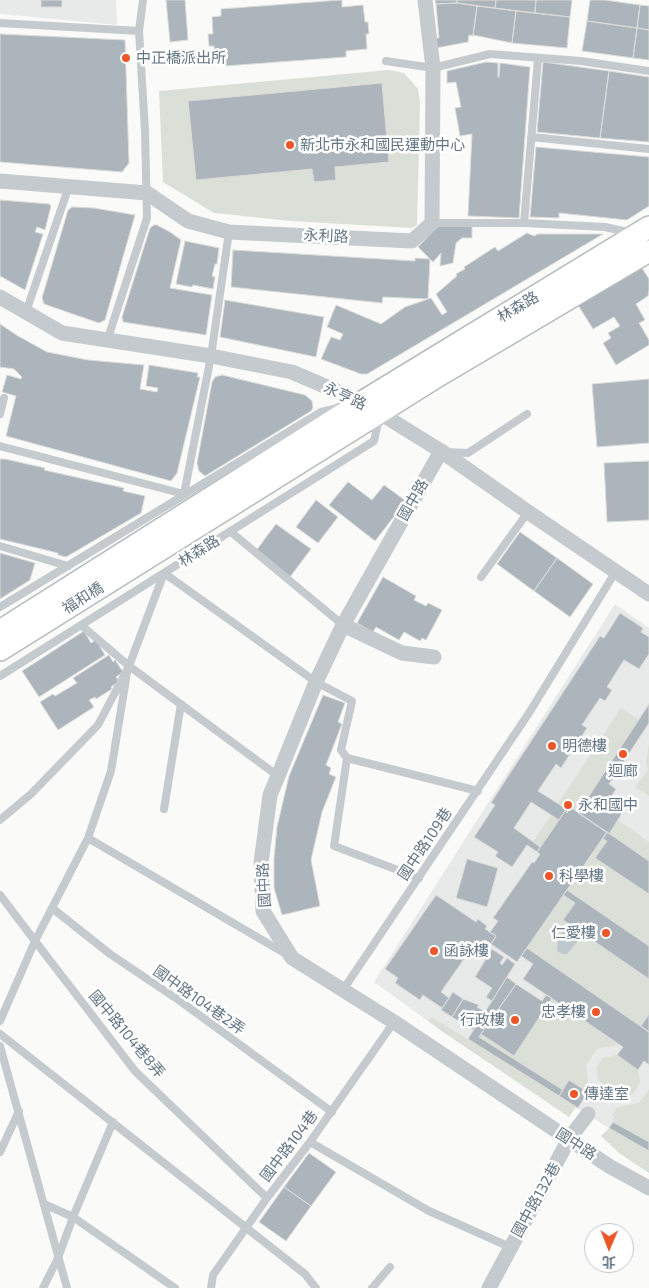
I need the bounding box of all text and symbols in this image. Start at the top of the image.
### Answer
place label: 中正橋派出所 [136,49,226,67]
marker: 中正橋派出所 [120,52,132,64]
place label: 新北市永和國民運動中心 [300,136,465,154]
marker: 新北市永和國民運動中心 [284,139,296,151]
street label: 永利路 [303,226,349,246]
street label: 林森路 [494,288,542,326]
street label: 永亨路 [321,378,369,414]
street label: 國中路 [394,476,432,524]
street label: 林森路 [175,531,223,571]
street label: 福和橋 [59,578,107,618]
place label: 明德樓 [562,737,607,755]
marker: 明德樓 [546,740,558,752]
marker: 迴廊 [617,748,629,760]
place label: 迴廊 [608,762,638,780]
place label: 永和國中 [578,796,638,814]
marker: 永和國中 [562,799,574,811]
street label: 國中路109巷 [394,804,456,884]
street label: 國中路 [254,862,274,908]
place label: 科學樓 [559,867,604,885]
marker: 科學樓 [543,870,555,882]
place label: 仁愛樓 [551,924,596,942]
marker: 仁愛樓 [600,927,612,939]
place label: 函詠樓 [444,942,489,960]
marker: 函詠樓 [428,945,440,957]
street label: 國中路104巷2弄 [150,962,248,1038]
street label: 國中路104巷8弄 [85,987,169,1081]
place label: 忠孝樓 [541,1003,586,1021]
marker: 忠孝樓 [590,1006,602,1018]
place label: 行政樓 [460,1011,505,1029]
marker: 行政樓 [509,1014,521,1026]
place label: 傳達室 [584,1085,629,1103]
marker: 傳達室 [568,1088,580,1100]
street label: 國中路104巷 [256,1107,322,1185]
street label: 國中路 [552,1124,600,1164]
street label: 國中路132巷 [508,1159,564,1241]
north arrow [584,1223,634,1273]
text: 北 [602,1254,616,1271]

